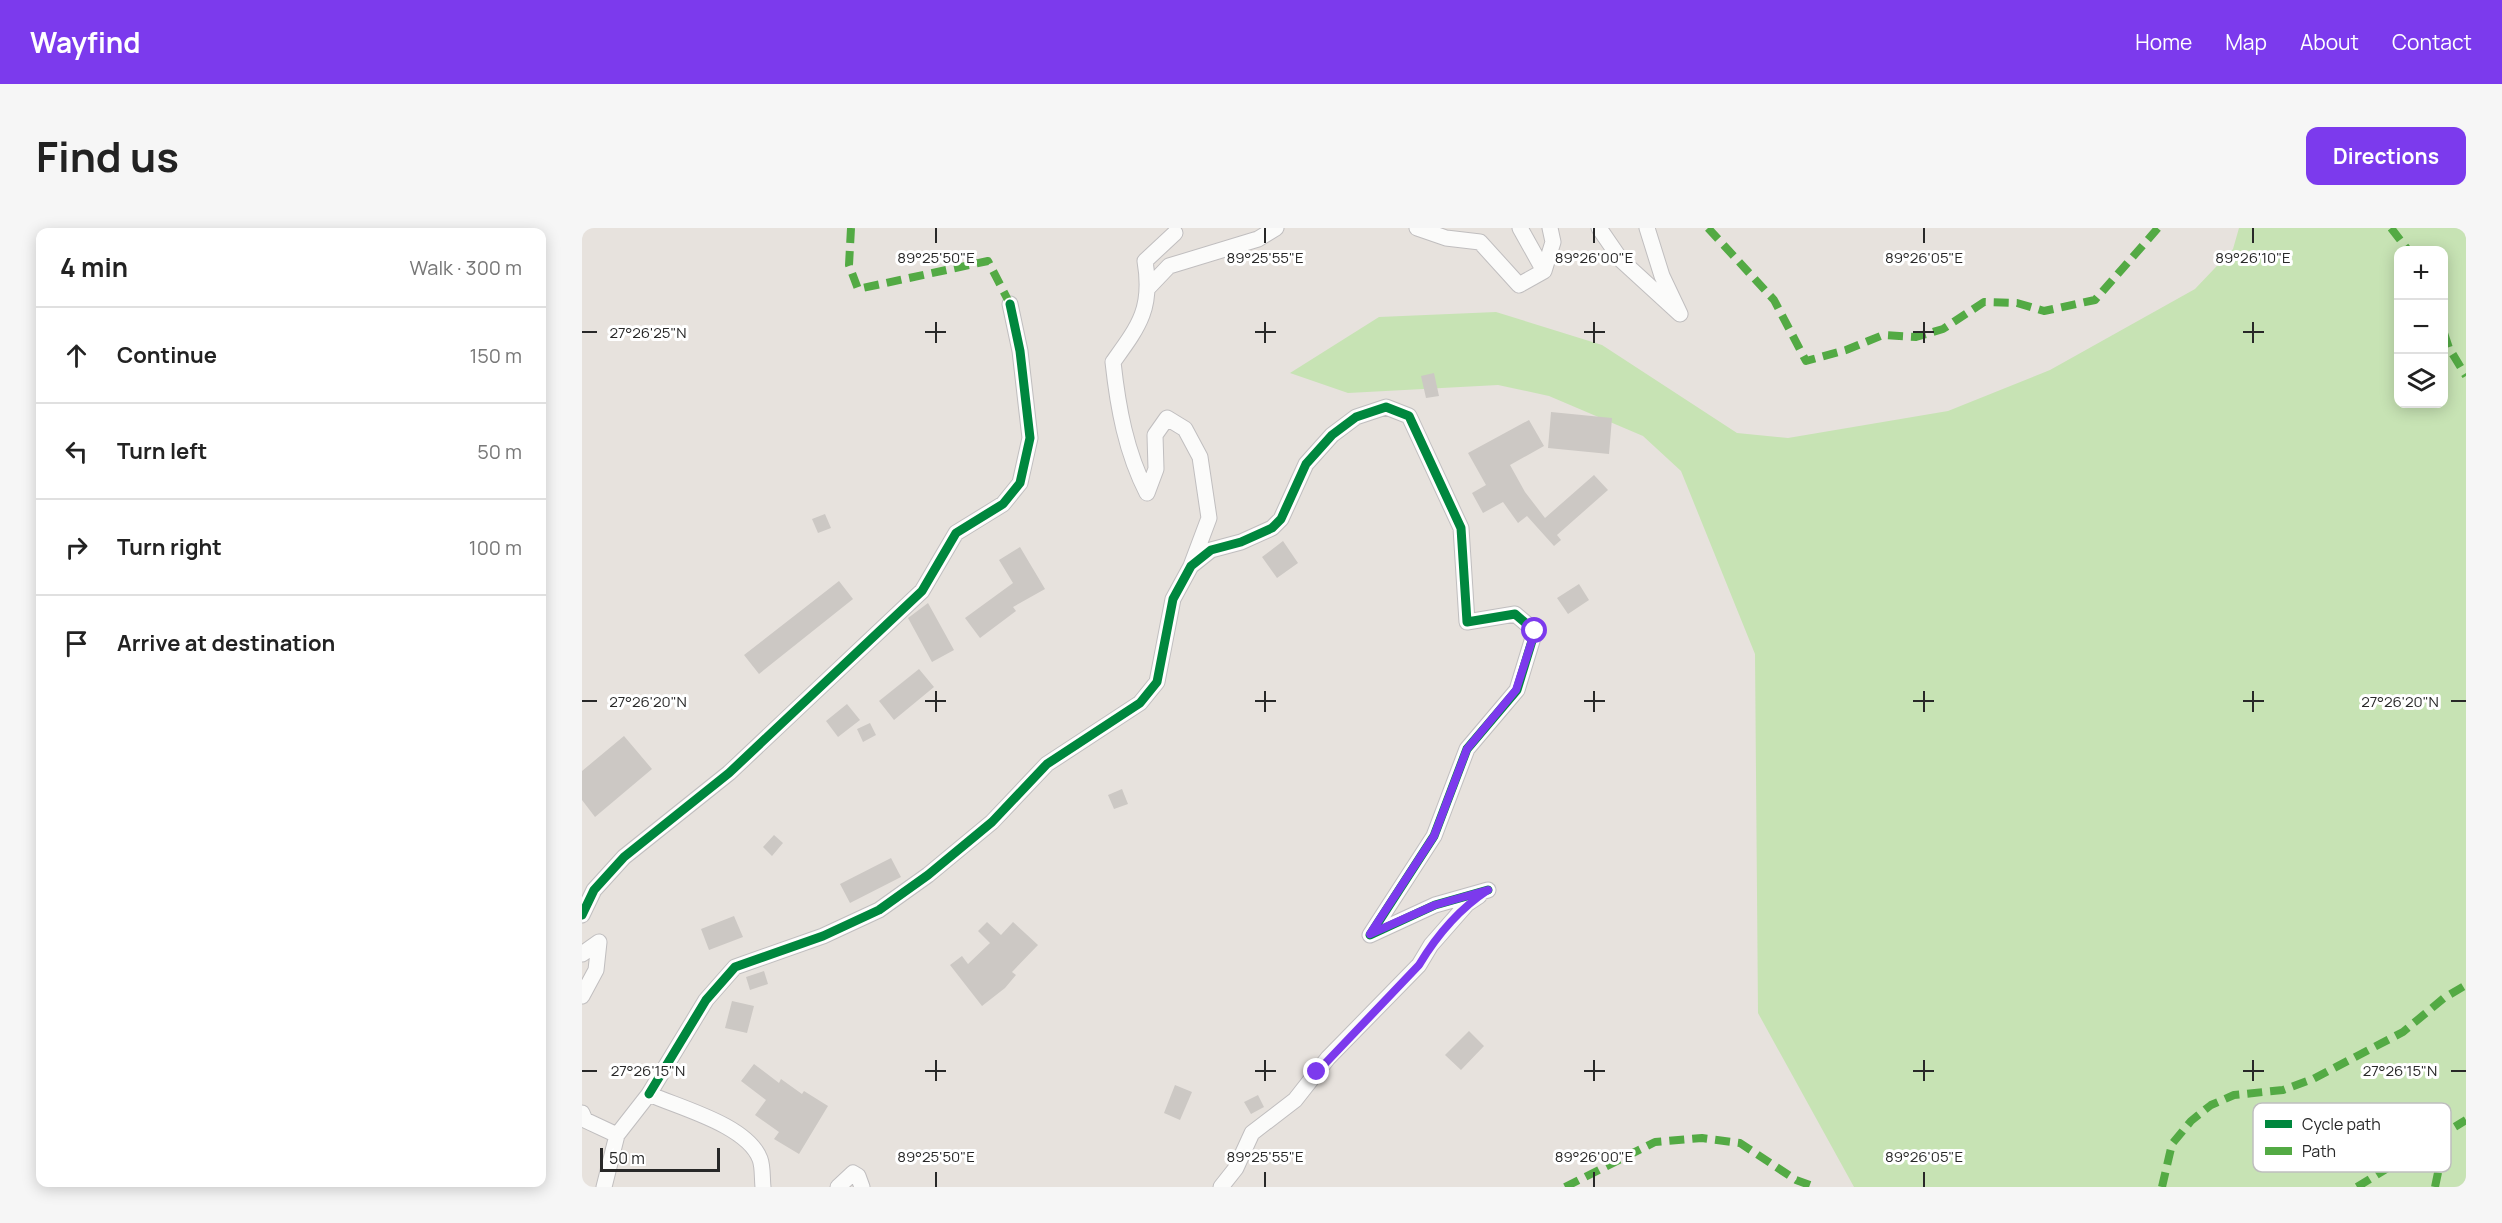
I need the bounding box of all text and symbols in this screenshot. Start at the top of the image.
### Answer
text: Wayfind [30,23,140,61]
text: Home [2135,28,2192,56]
text: Map [2225,28,2267,56]
text: About [2300,28,2359,56]
text: Contact [2392,28,2472,56]
text: Find us [36,127,179,185]
button: Directions [2306,127,2466,185]
map controls [2394,246,2448,408]
button: + [2394,246,2448,300]
text: 89°25'50"E [897,247,975,268]
text: 89°25'55"E [1227,247,1303,268]
text: 89°26'00"E [1555,247,1633,268]
text: 89°26'05"E [1885,247,1963,268]
text: 89°26'10"E [2215,247,2291,268]
text: 4 min [60,249,128,285]
text: Walk · 300 m [410,254,522,281]
button: − [2394,300,2448,354]
text: 27°26'25"N [609,322,687,343]
icon: ahead [60,339,93,372]
text: Continue [117,340,217,370]
text: 150 m [469,342,522,369]
button: layers [2394,354,2448,408]
icon: left [60,435,93,468]
text: Turn left [117,436,207,466]
text: 50 m [477,438,522,465]
icon: right [60,531,93,564]
text: Turn right [117,532,222,562]
text: 100 m [469,534,522,561]
route start [1521,617,1547,643]
icon: arrive [60,627,93,660]
text: Arrive at destination [117,628,335,658]
text: 27°26'20"N [609,691,687,712]
text: 27°26'20"N [2361,691,2439,712]
route end [1303,1058,1329,1084]
text: 27°26'15"N [611,1060,685,1081]
text: 27°26'15"N [2363,1060,2437,1081]
legend [2253,1103,2451,1172]
text: Cycle path [2302,1113,2381,1135]
text: Path [2302,1140,2336,1162]
scale bar [600,1145,720,1172]
text: 89°25'50"E [897,1146,975,1167]
text: 89°25'55"E [1227,1146,1303,1167]
text: 89°26'00"E [1555,1146,1633,1167]
text: 89°26'05"E [1885,1146,1963,1167]
text: 50 m [609,1147,645,1169]

